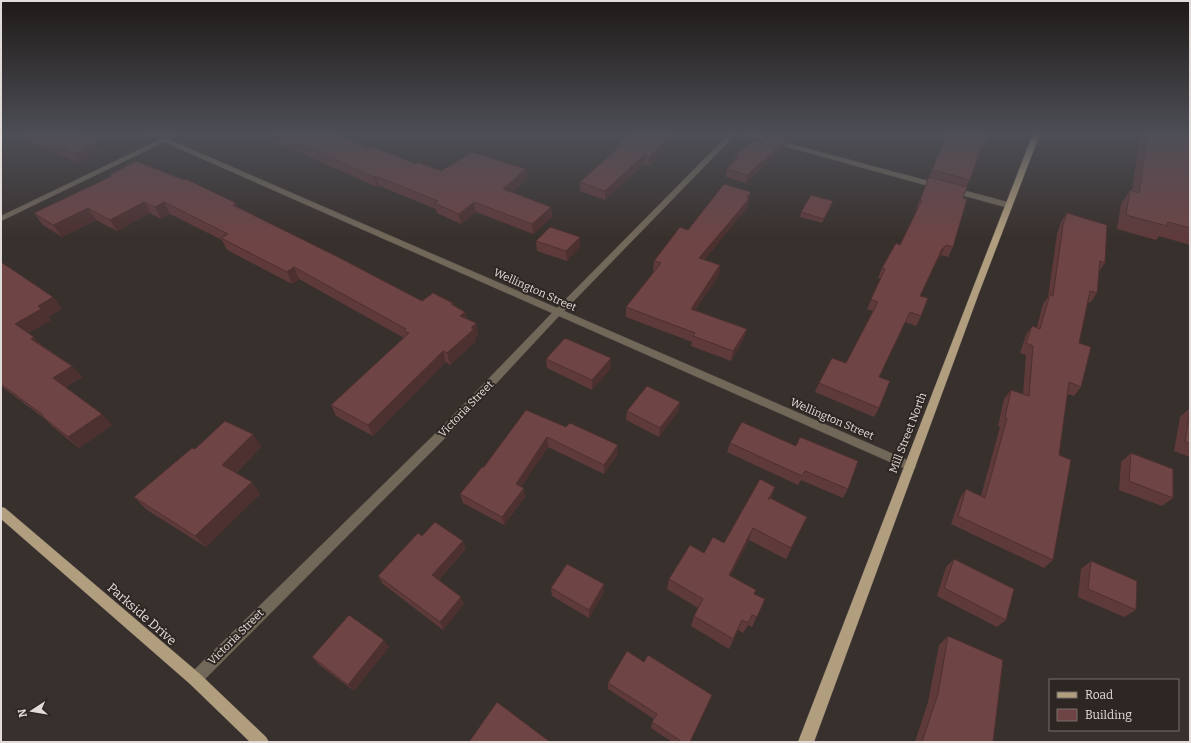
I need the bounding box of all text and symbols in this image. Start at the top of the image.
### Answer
street label: Wellington Street [491,266,579,314]
street label: Victoria Street [436,378,496,440]
street label: Mill Street North [887,391,929,475]
street label: Wellington Street [788,396,876,442]
street label: Parkside Drive [104,580,180,648]
street label: Victoria Street [206,607,266,667]
legend [1049,679,1179,731]
text: Road [1085,688,1113,702]
north arrow [12,691,52,731]
text: N [15,707,30,718]
text: Building [1085,708,1132,722]

